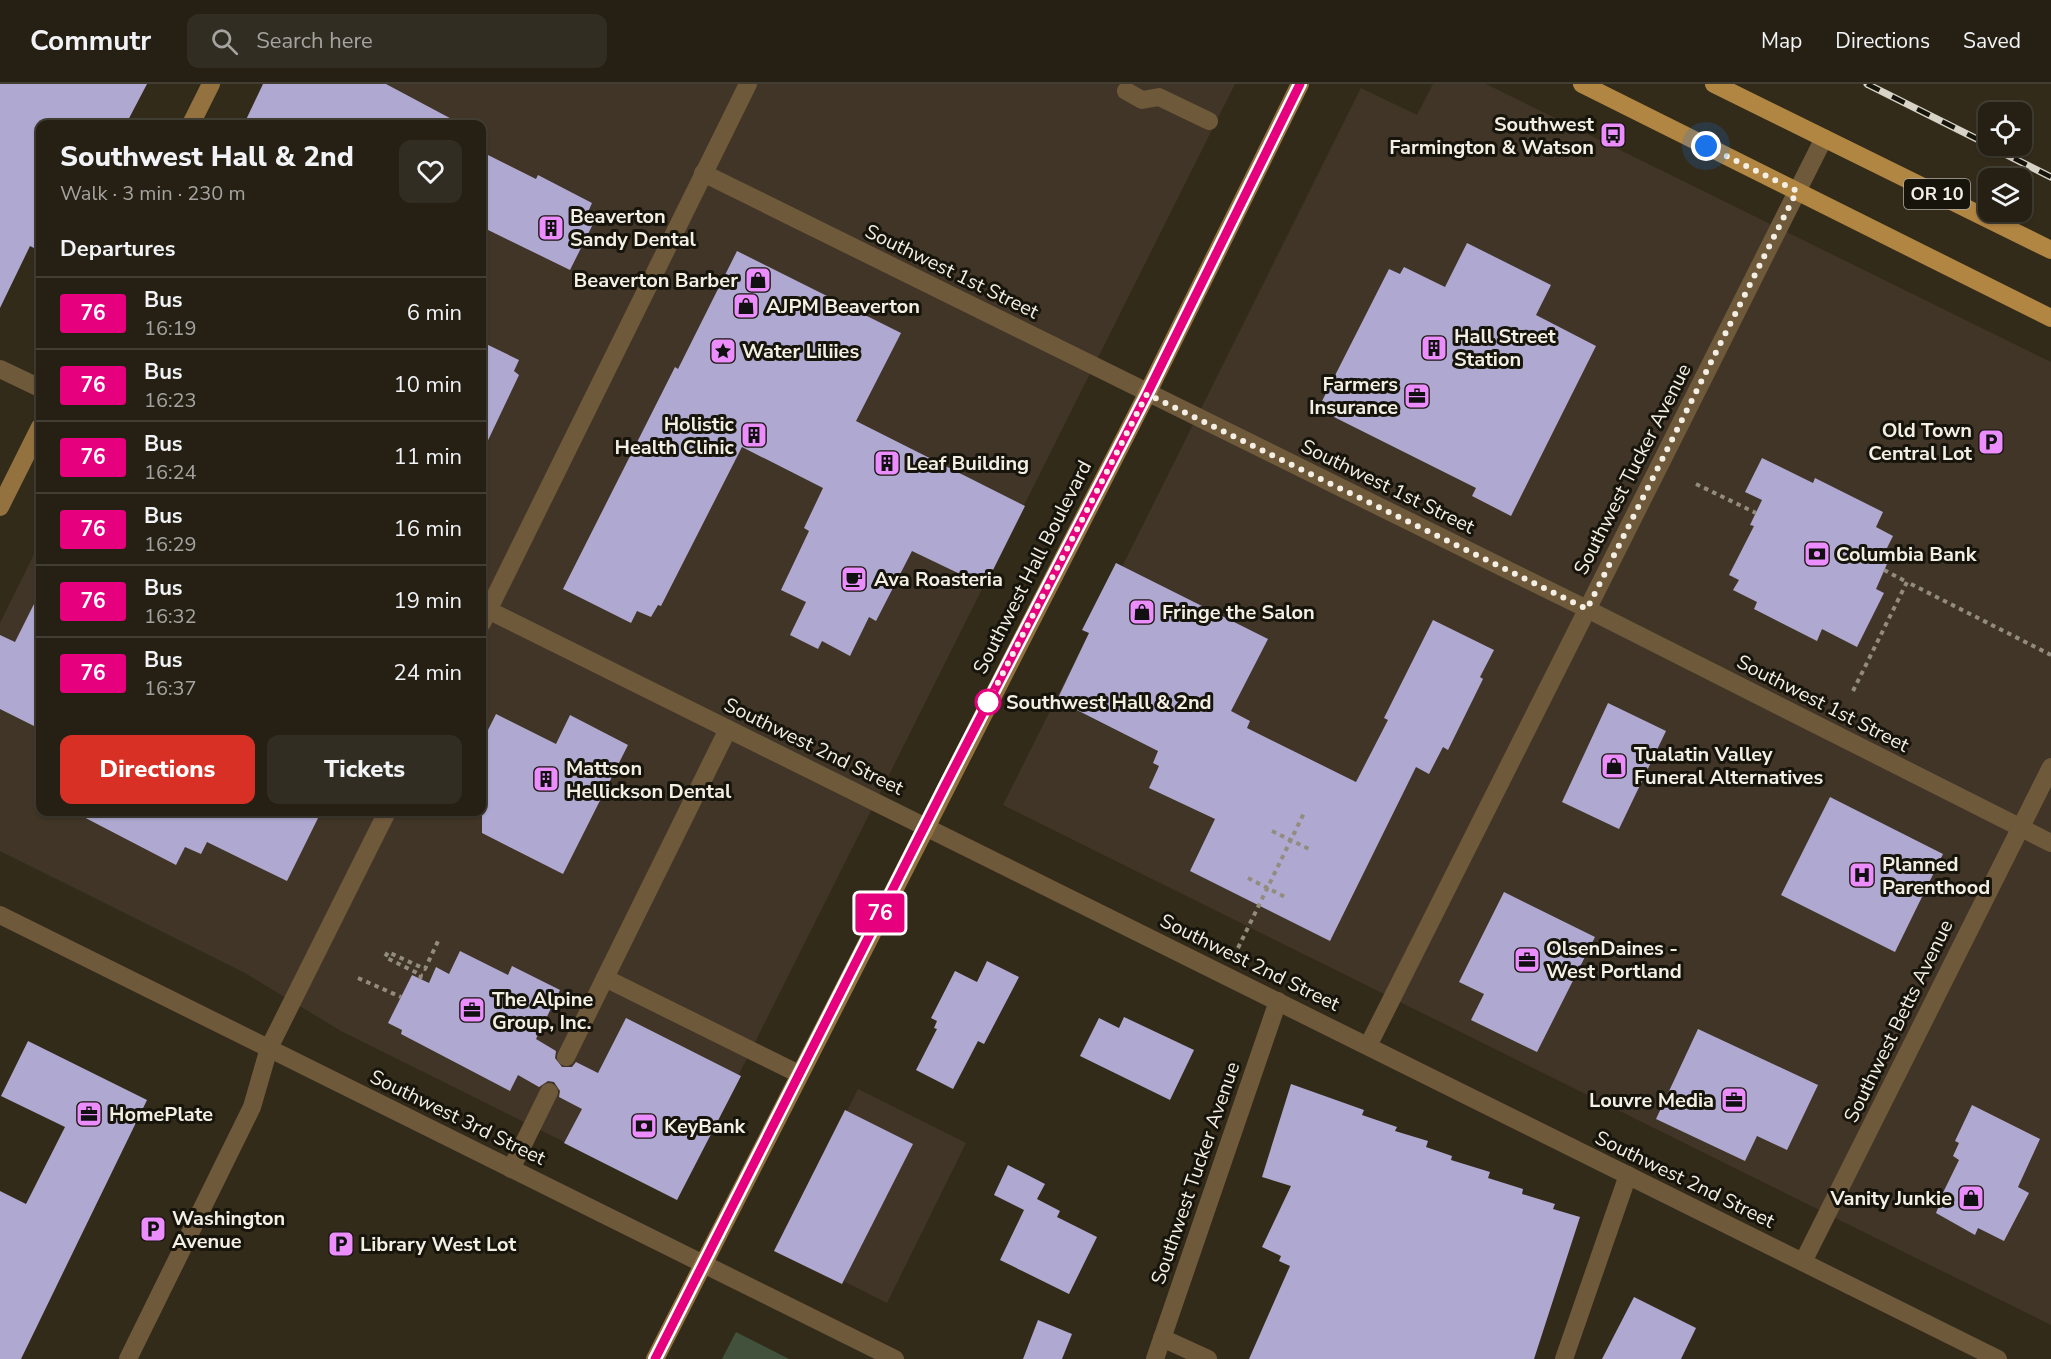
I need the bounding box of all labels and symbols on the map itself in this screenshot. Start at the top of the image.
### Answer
place label: Southwest Farmington & Watson [1389,111,1594,161]
bus stop icon: Southwest Farmington & Watson [1598,120,1628,150]
your location [1691,131,1721,161]
road number: OR 10 [1904,179,1970,209]
place label: Beaverton Sandy Dental [570,203,697,253]
building icon: Beaverton Sandy Dental [536,213,566,243]
street label: Southwest 1st Street [860,218,1044,326]
shop icon: Beaverton Barber [743,265,773,295]
place label: Beaverton Barber [574,267,738,294]
shop icon: AJPM Beaverton [731,291,761,321]
place label: AJPM Beaverton [766,293,920,320]
place label: Hall Street Station [1454,323,1556,373]
building icon: Hall Street Station [1419,333,1449,363]
place icon: Water Liliies [708,336,738,366]
place label: Water Liliies [742,338,859,365]
street label: Southwest Tucker Avenue [1567,359,1698,579]
place label: Farmers Insurance [1309,371,1398,421]
office icon: Farmers Insurance [1402,381,1432,411]
place label: Holistic Health Clinic [615,411,735,461]
place label: Old Town Central Lot [1868,417,1972,467]
building icon: Holistic Health Clinic [739,420,769,450]
parking icon: Old Town Central Lot [1976,427,2006,457]
street label: Southwest 1st Street [1296,433,1480,541]
building icon: Leaf Building [872,448,902,478]
place label: Leaf Building [906,450,1029,477]
street label: Southwest Hall Boulevard [967,456,1098,679]
bank icon: Columbia Bank [1802,539,1832,569]
place label: Columbia Bank [1836,541,1978,568]
cafe icon: Ava Roasteria [839,564,869,594]
place label: Ava Roasteria [874,566,1003,593]
shop icon: Fringe the Salon [1127,597,1157,627]
place label: Fringe the Salon [1162,599,1315,626]
street label: Southwest 1st Street [1732,648,1914,759]
marker: Southwest Hall & 2nd [975,689,1001,715]
place label: Southwest Hall & 2nd [1006,689,1212,716]
street label: Southwest 2nd Street [720,691,909,802]
place label: Tualatin Valley Funeral Alternatives [1634,741,1823,791]
shop icon: Tualatin Valley Funeral Alternatives [1599,751,1629,781]
place label: Mattson Hellickson Dental [566,755,732,805]
building icon: Mattson Hellickson Dental [531,764,561,794]
place label: Planned Parenthood [1882,851,1990,901]
hospital icon: Planned Parenthood [1847,860,1877,890]
line badge: 76 [853,894,907,932]
street label: Southwest 2nd Street [1156,907,1345,1018]
street label: Southwest Betts Avenue [1838,915,1959,1127]
place label: OlsenDaines - West Portland [1546,935,1682,985]
office icon: OlsenDaines - West Portland [1512,945,1542,975]
place label: The Alpine Group, Inc. [492,986,593,1036]
office icon: The Alpine Group, Inc. [457,995,487,1025]
street label: Southwest Tucker Avenue [1145,1058,1246,1288]
street label: Southwest 3rd Street [365,1063,551,1172]
office icon: Louvre Media [1719,1085,1749,1115]
place label: Louvre Media [1589,1087,1714,1114]
office icon: HomePlate [74,1099,104,1129]
place label: HomePlate [109,1101,213,1128]
bank icon: KeyBank [629,1111,659,1141]
place label: KeyBank [664,1113,747,1140]
street label: Southwest 2nd Street [1591,1124,1780,1235]
shop icon: Vanity Junkie [1956,1183,1986,1213]
place label: Vanity Junkie [1829,1185,1952,1212]
place label: Washington Avenue [172,1205,285,1255]
parking icon: Washington Avenue [138,1214,168,1244]
parking icon: Library West Lot [326,1229,356,1259]
place label: Library West Lot [360,1231,517,1258]

